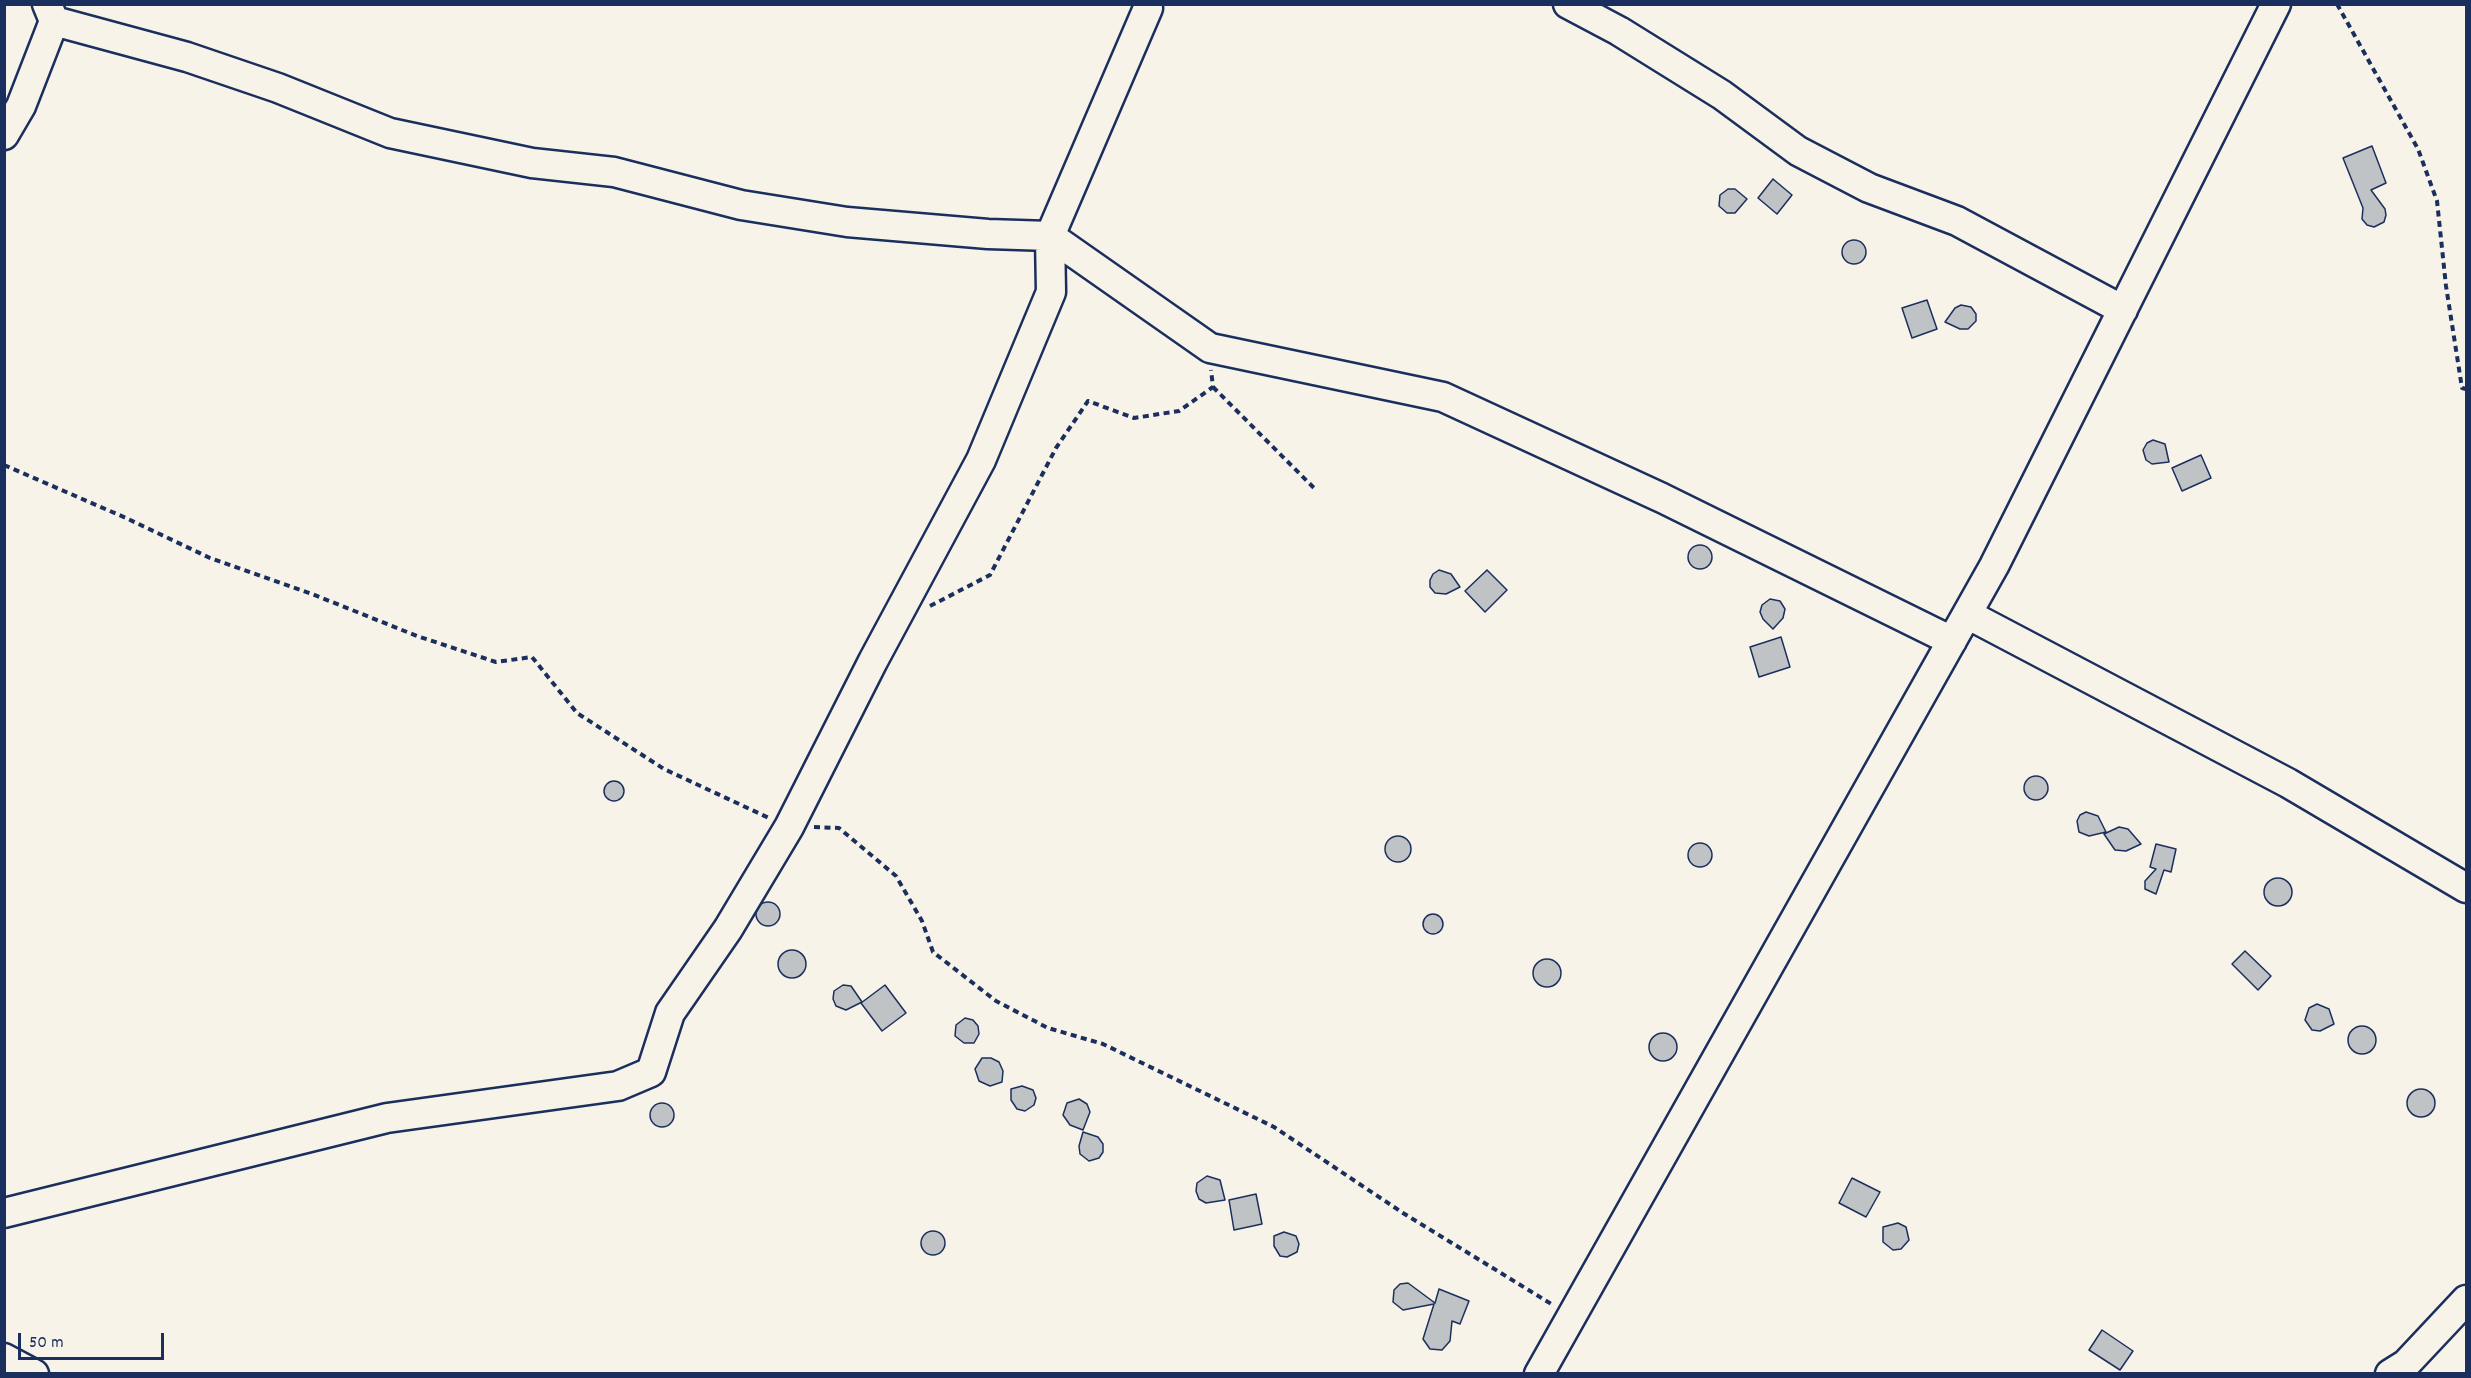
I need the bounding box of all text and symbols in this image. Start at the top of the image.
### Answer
scale bar [21,1321,166,1359]
text: 50 m [29,1331,64,1356]

